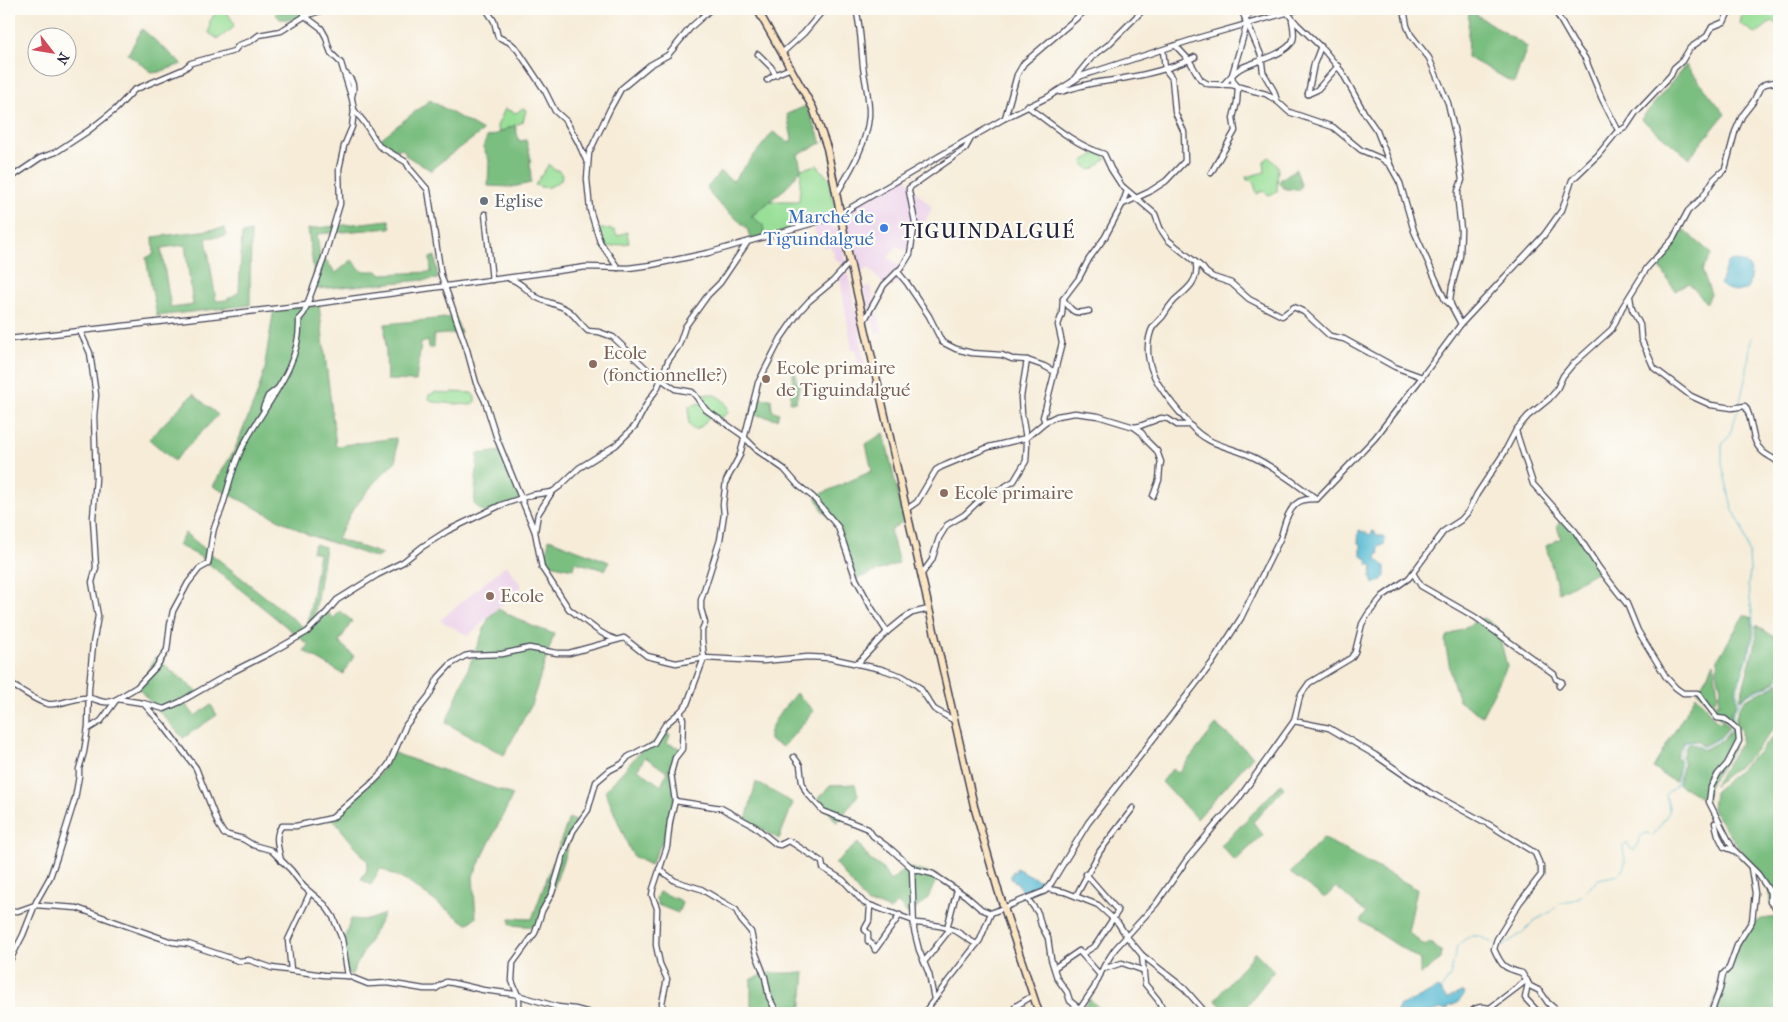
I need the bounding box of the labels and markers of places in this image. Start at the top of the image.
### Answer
place label: Eglise [494,190,543,212]
marker: Eglise [478,195,490,207]
place label: Marché de Tiguindalgué [763,206,874,250]
marker: Marché de Tiguindalgué [878,222,890,234]
place label: Ecole (fonctionnelle?) [603,342,727,386]
place label: Ecole primaire de Tiguindalgué [776,357,910,401]
marker: Ecole (fonctionnelle?) [587,358,599,370]
marker: Ecole primaire de Tiguindalgué [760,373,772,385]
place label: Ecole primaire [954,482,1074,504]
marker: Ecole primaire [938,487,950,499]
place label: Ecole [500,585,544,607]
marker: Ecole [484,590,496,602]

